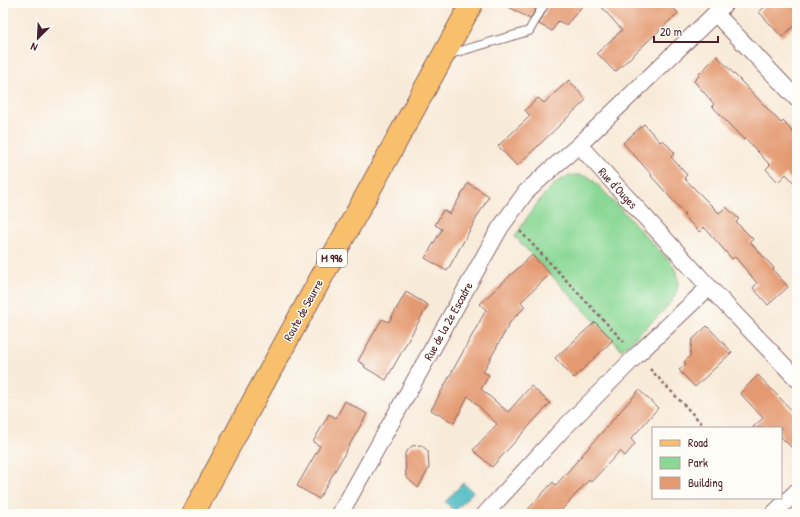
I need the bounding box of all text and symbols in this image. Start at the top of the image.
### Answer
north arrow [18,18,58,58]
scale bar [654,18,718,44]
text: 20 m [660,23,682,40]
text: N [28,39,39,55]
street label: Rue d'Ouges [595,164,642,213]
road number: M 996 [317,249,347,267]
street label: Route de Seurre [279,276,327,344]
street label: Rue de la 2e Escadre [419,279,477,363]
legend [652,427,782,499]
text: Road [688,434,708,451]
text: Park [688,454,708,471]
text: Building [688,474,723,491]

